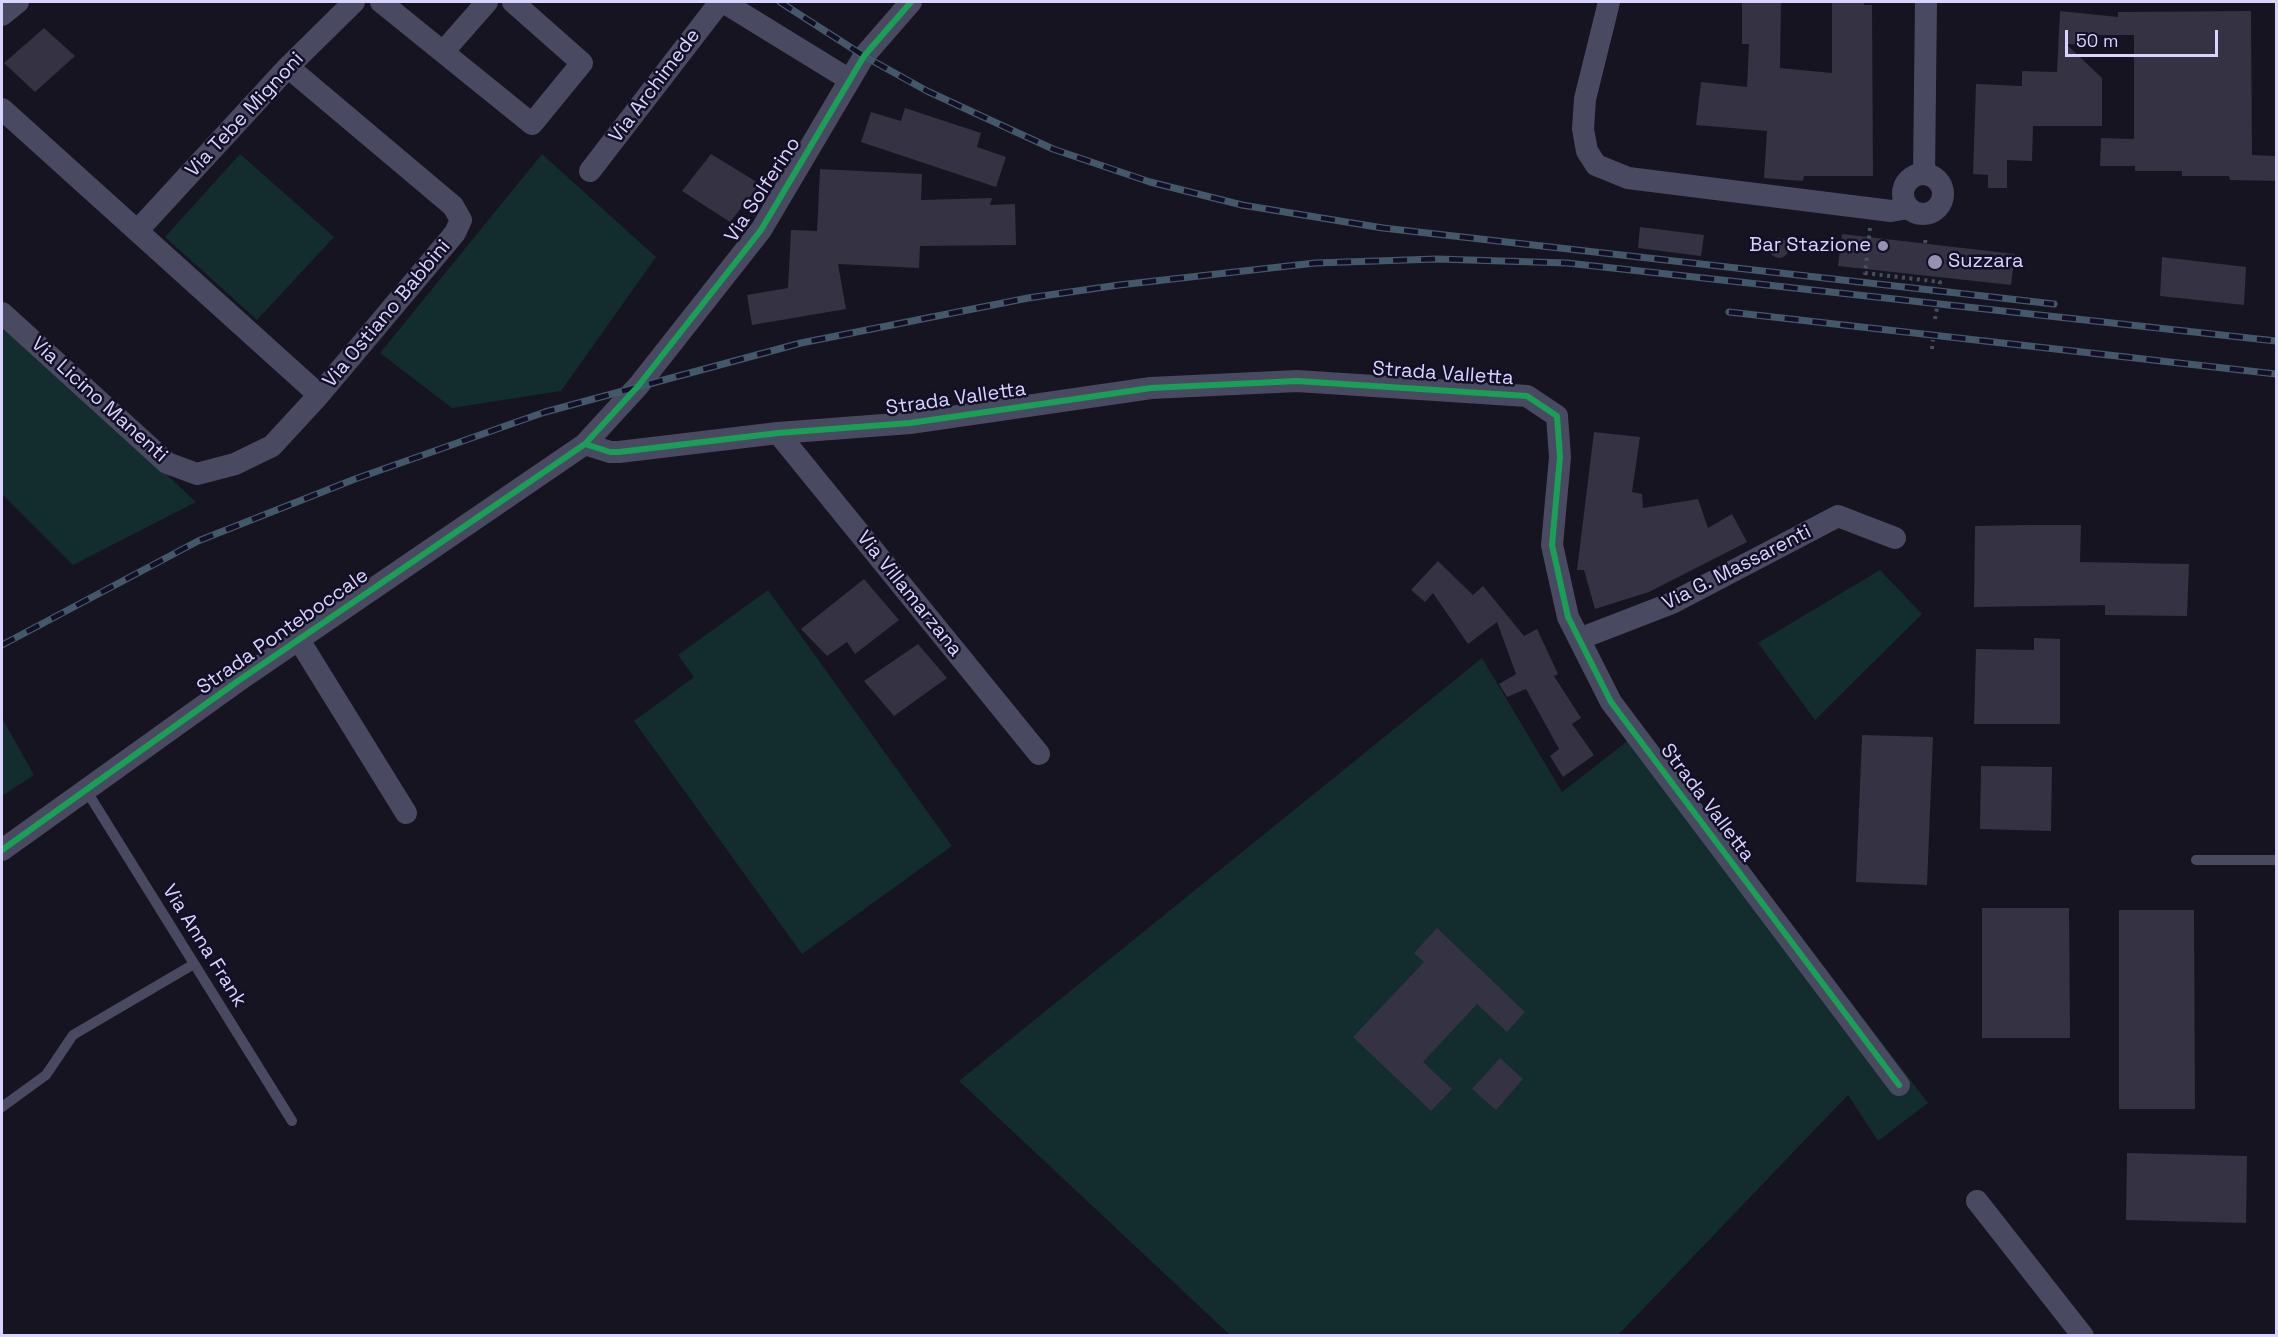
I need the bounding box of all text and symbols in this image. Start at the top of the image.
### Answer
scale bar [2068,18,2221,56]
street label: Via Archimede [604,24,706,148]
text: 50 m [2076,29,2118,52]
street label: Via Tebe Mignoni [181,48,309,182]
street label: Via Solferino [720,133,806,247]
place label: Bar Stazione [1749,234,1871,258]
street label: Via Ostiano Babbini [318,235,456,393]
marker: Bar Stazione [1876,239,1890,253]
place label: Suzzara [1948,250,2023,274]
marker: Suzzara [1926,253,1944,271]
street label: Via Licino Manenti [26,332,172,468]
street label: Strada Valletta [1372,357,1514,391]
street label: Strada Valletta [884,377,1028,421]
street label: Via G. Massarenti [1659,520,1815,616]
street label: Via Villamarzana [851,526,967,662]
street label: Strada Ponteboccale [193,564,373,700]
street label: Strada Valletta [1655,739,1759,867]
street label: Via Anna Frank [157,880,251,1012]

